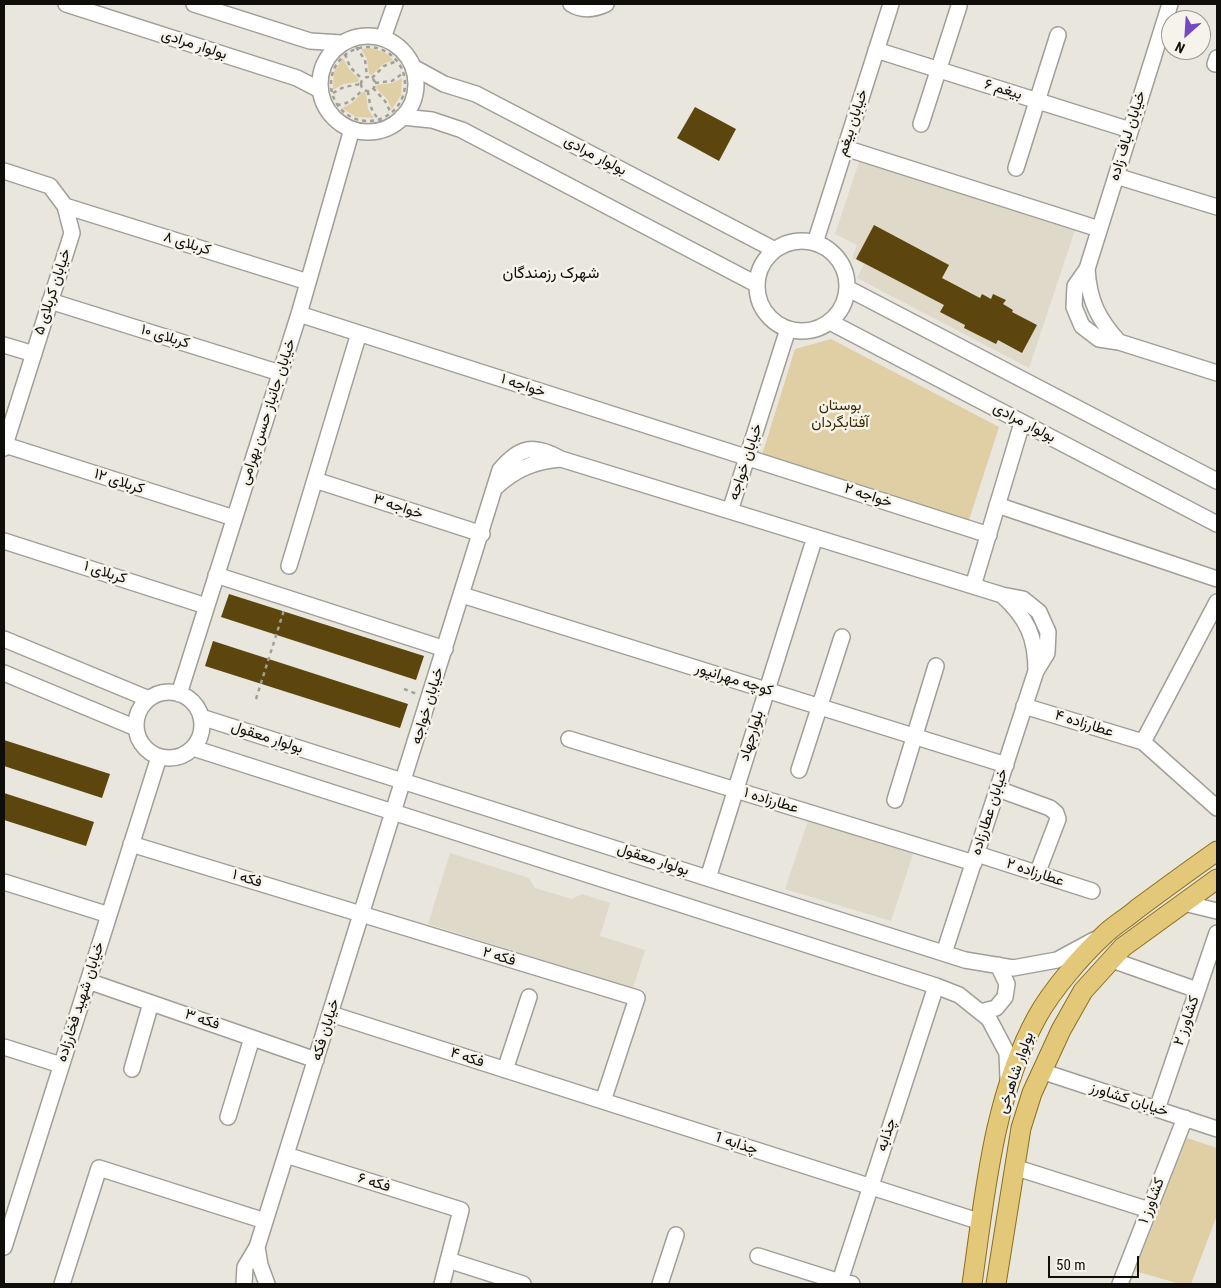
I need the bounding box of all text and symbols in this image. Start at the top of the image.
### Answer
north arrow [1161,10,1211,60]
street label: بولوار مرادی [159,26,229,64]
text: N [1173,39,1187,57]
street label: بیغم ۶ [982,76,1024,104]
street label: خیابان بیغم [834,87,872,159]
street label: خیابان لباف زاده [1106,89,1150,183]
street label: بولوار مرادی [561,132,629,180]
street label: کربلای ۸ [161,228,213,260]
street label: خیابان کربلای ۵ [31,247,75,337]
district label: شهرک رزمندگان [503,264,599,284]
street label: کربلای ۱۰ [138,321,192,353]
street label: خیابان جانباز حسن بهرامی [236,337,300,487]
street label: خواجه ۱ [498,370,548,402]
park label: بوستان آفتابگردان [811,397,869,432]
street label: بولوار مرادی [990,399,1058,447]
street label: خیابان خواجه [725,421,767,503]
street label: کربلای ۱۲ [92,465,146,499]
street label: خواجه ۲ [842,480,894,512]
street label: خواجه ۳ [371,491,425,523]
street label: کربلای ۱ [81,558,129,588]
street label: کوچه مهرانپور [693,660,775,700]
street label: خیابان خواجه [408,665,448,747]
street label: عطارزاده ۴ [1052,707,1116,741]
street label: بلوارجهاد [736,709,768,763]
street label: بولوار معقول [229,718,305,758]
street label: خیابان عطارزاده [968,766,1012,858]
street label: عطارزاده ۱ [741,784,801,818]
street label: بولوار معقول [615,840,691,880]
street label: عطارزاده ۲ [1004,855,1066,891]
street label: فکه ۱ [230,866,264,892]
street label: خیابان شهید فخارزاده [53,940,109,1064]
street label: فکه ۲ [480,943,518,971]
street label: کشاورز ۲ [1170,994,1204,1048]
street label: خیابان فکه [308,997,344,1063]
street label: فکه ۳ [182,1006,222,1034]
street label: بولوار شاهرخی [994,1030,1038,1116]
street label: فکه ۴ [448,1044,486,1072]
street label: خیابان کشاورز [1088,1079,1170,1121]
street label: چذابه [873,1116,901,1154]
street label: چذابه 1 [712,1129,760,1159]
street label: فکه ۶ [356,1170,392,1196]
street label: کشاورز ۱ [1135,1175,1169,1227]
scale bar [1051,1246,1142,1278]
text: 50 m [1056,1256,1086,1274]

